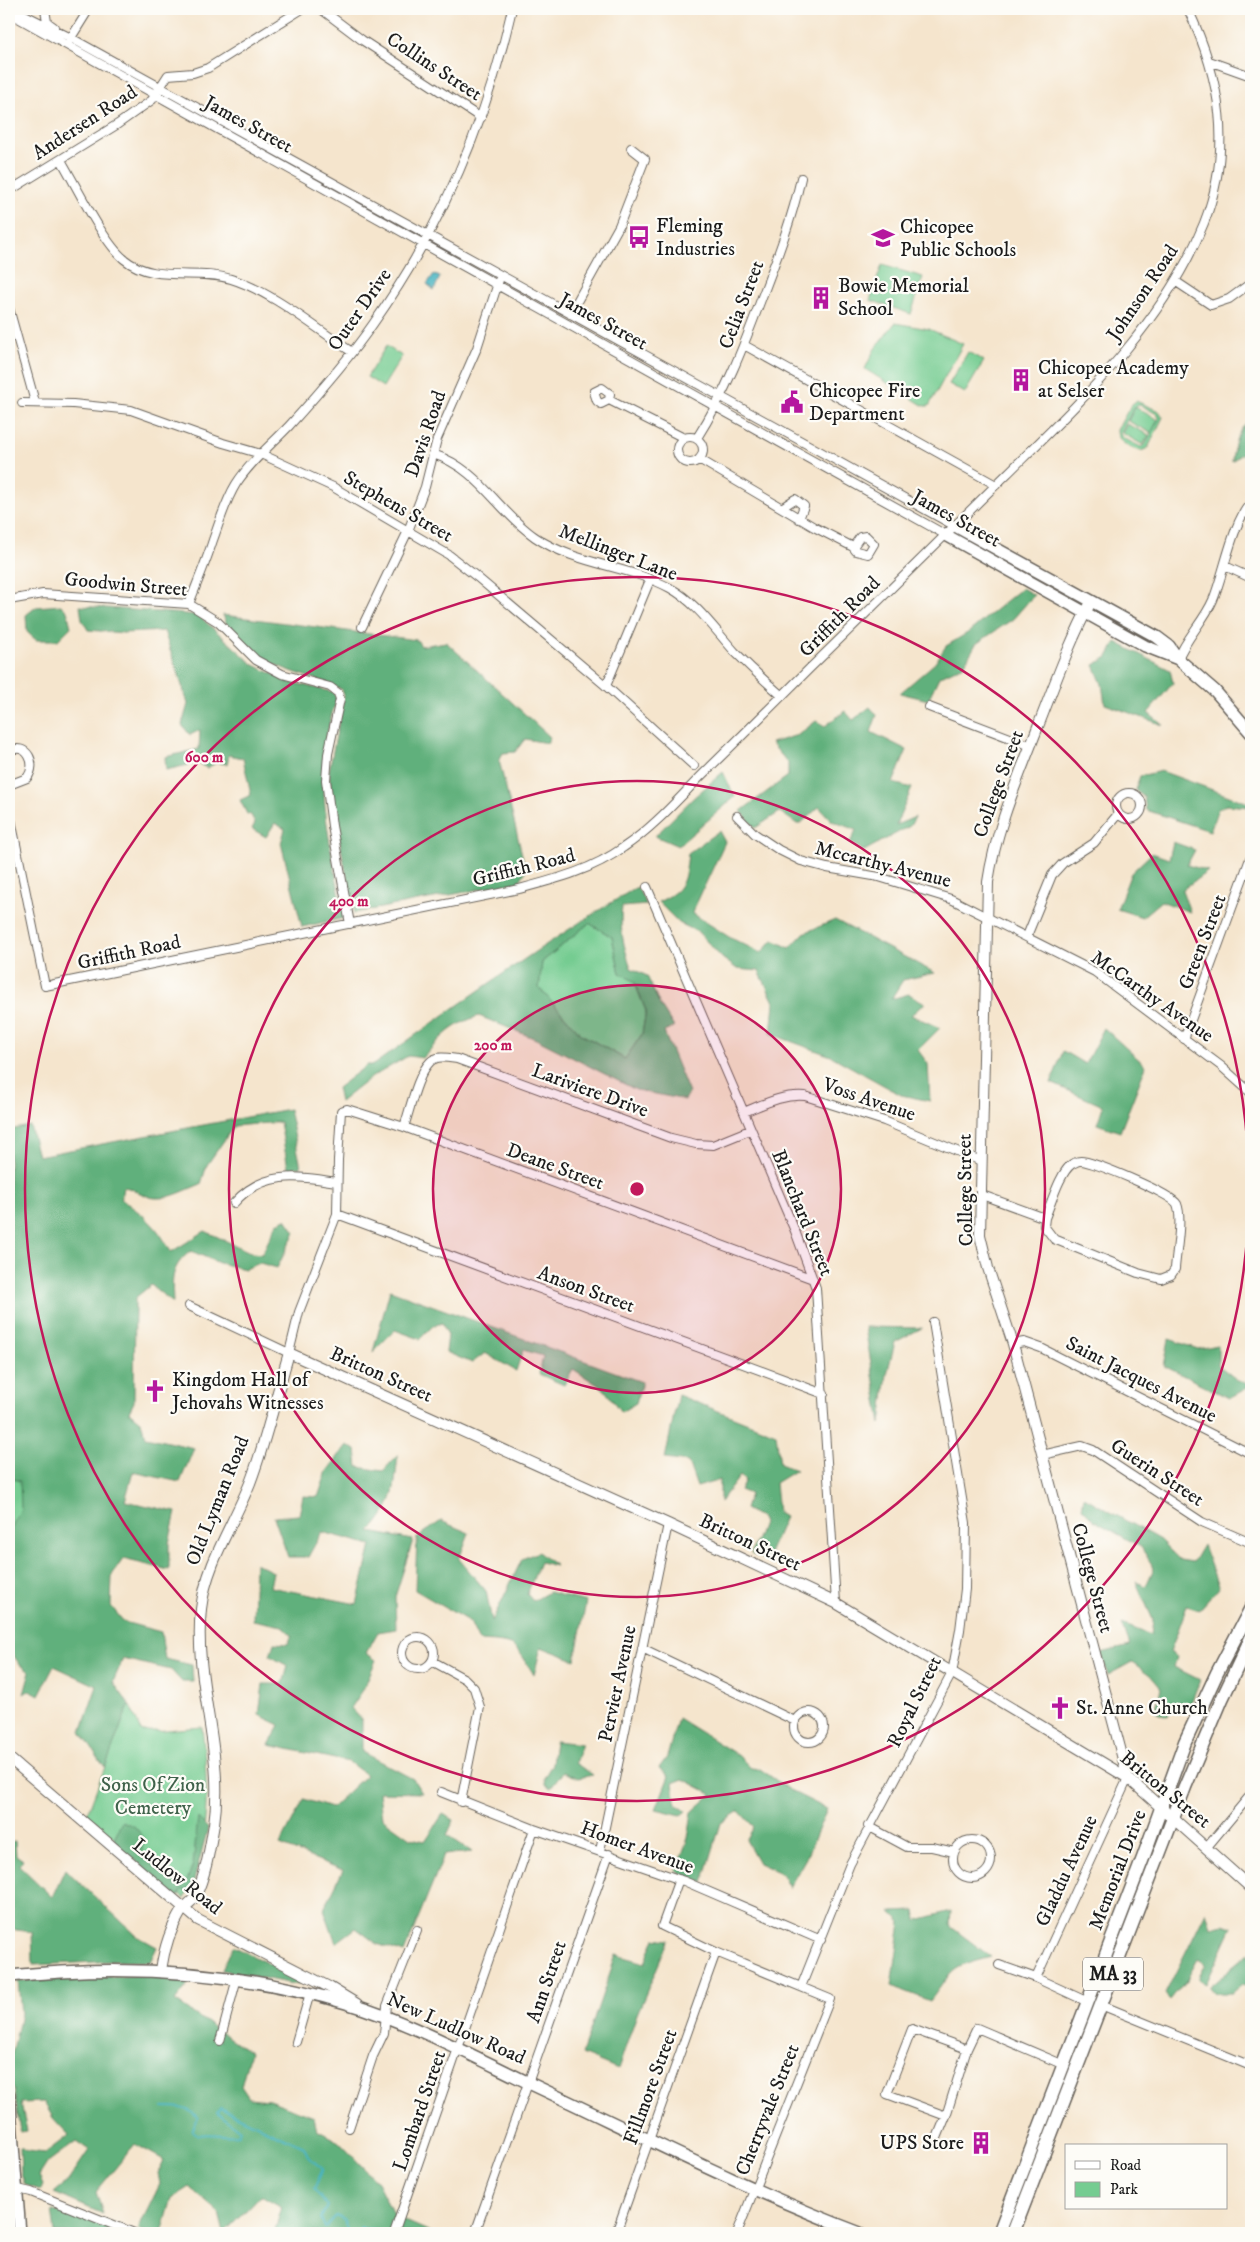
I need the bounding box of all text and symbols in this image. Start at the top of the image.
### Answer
street label: Collins Street [382,27,486,107]
street label: Andersen Road [28,80,142,166]
street label: James Street [198,89,297,160]
place label: Fleming Industries [656,214,735,262]
place label: Chicopee Public Schools [900,215,1017,263]
bus stop icon: Fleming Industries [626,224,652,250]
school or university icon: Chicopee Public Schools [870,225,896,251]
street label: Johnson Road [1101,240,1184,348]
street label: Celia Street [714,257,770,353]
street label: Outer Drive [323,264,397,356]
place label: Bowie Memorial School [838,274,969,322]
building icon: Bowie Memorial School [808,285,834,311]
street label: James Street [553,286,652,357]
place label: Chicopee Academy at Selser [1038,356,1189,404]
building icon: Chicopee Academy at Selser [1008,367,1034,393]
place label: Chicopee Fire Department [809,379,920,427]
street label: Davis Road [400,388,452,480]
public building icon: Chicopee Fire Department [779,389,805,415]
street label: Stephens Street [339,466,457,548]
street label: James Street [906,483,1005,554]
street label: Mellinger Lane [555,519,681,587]
street label: Goodwin Street [63,567,189,603]
street label: Griffith Road [794,571,886,663]
street label: College Street [968,727,1030,841]
text: 600 m [185,748,224,767]
street label: Mccarthy Avenue [812,836,954,894]
street label: Griffith Road [470,843,578,893]
street label: Green Street [1173,891,1233,993]
text: 400 m [328,892,369,911]
street label: Griffith Road [75,930,183,976]
street label: McCarthy Avenue [1086,945,1218,1049]
text: 200 m [474,1036,513,1055]
street label: Lariviere Drive [528,1058,652,1124]
street label: Voss Avenue [818,1072,919,1128]
street label: College Street [953,1133,979,1247]
street label: Deane Street [503,1138,607,1196]
street label: Blanchard Street [765,1146,839,1280]
centre of rings [628,1180,646,1198]
street label: Anson Street [534,1261,638,1319]
street label: Saint Jacques Avenue [1061,1331,1221,1429]
street label: Britton Street [326,1341,436,1409]
place label: Kingdom Hall of Jehovahs Witnesses [170,1368,324,1416]
church icon: Kingdom Hall of Jehovahs Witnesses [142,1378,168,1404]
street label: Old Lyman Road [181,1433,255,1569]
street label: Guerin Street [1106,1433,1208,1513]
street label: Britton Street [695,1508,805,1578]
street label: College Street [1065,1520,1119,1636]
street label: Pervier Avenue [593,1623,643,1745]
street label: Royal Street [882,1652,948,1752]
church icon: St. Anne Church [1047,1695,1073,1721]
place label: St. Anne Church [1076,1696,1208,1721]
street label: Britton Street [1115,1746,1215,1834]
park label: Sons Of Zion Cemetery [101,1773,206,1821]
street label: Memorial Drive [1084,1806,1152,1934]
street label: Gladdu Avenue [1030,1811,1104,1931]
street label: Homer Avenue [577,1816,697,1880]
street label: Ludlow Road [127,1833,227,1921]
street label: Ann Street [521,1938,573,2026]
road number: MA 33 [1083,1958,1143,1990]
street label: New Ludlow Road [383,1987,529,2071]
street label: Fillmore Street [619,2026,683,2148]
street label: Cherryvale Street [730,2041,806,2179]
street label: Lombard Street [388,2047,452,2175]
building icon: UPS Store [968,2130,994,2156]
place label: UPS Store [880,2131,964,2156]
legend [1065,2144,1228,2210]
text: Road [1110,2156,1142,2175]
text: Park [1110,2180,1139,2199]

